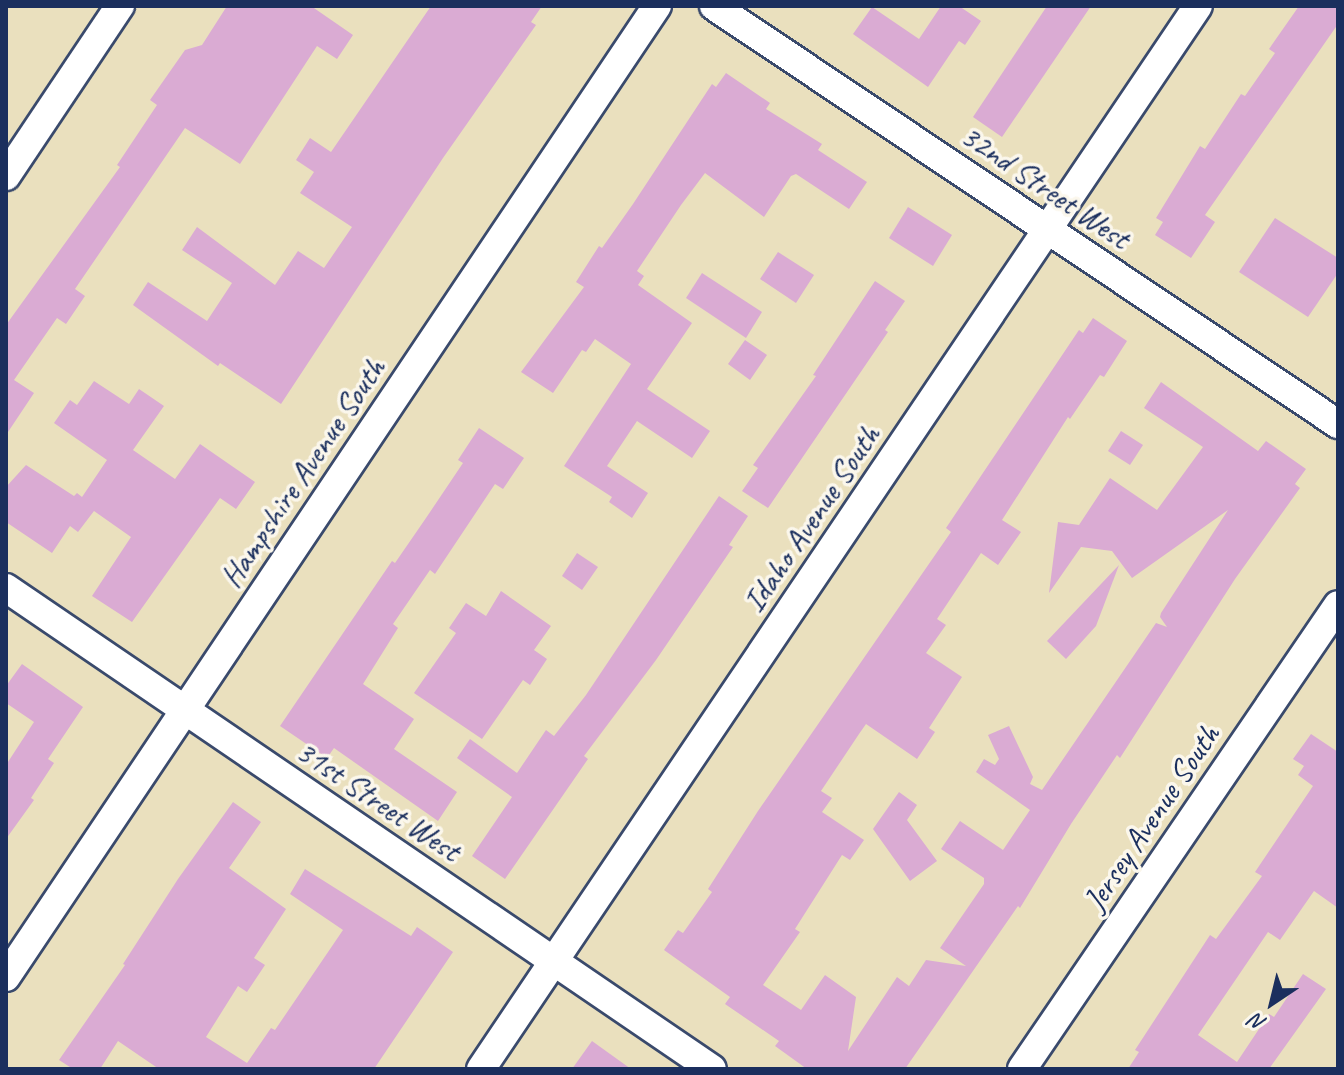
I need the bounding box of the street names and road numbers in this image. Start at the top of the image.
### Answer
street label: 32nd Street West [953,116,1137,258]
street label: Hampshire Avenue South [212,351,394,595]
street label: Idaho Avenue South [735,418,889,620]
street label: Jersey Avenue South [1076,718,1228,918]
street label: 31st Street West [288,732,468,870]

